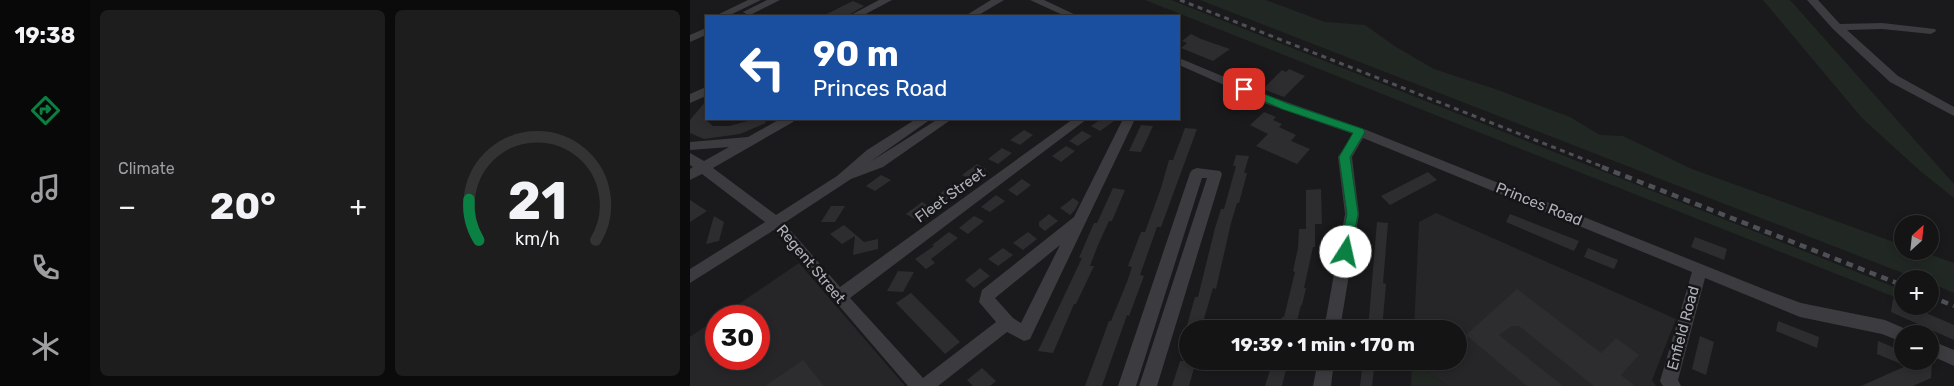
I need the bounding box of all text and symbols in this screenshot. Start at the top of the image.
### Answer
text: 19:38 [15,22,75,49]
text: 90 m [813,33,899,75]
icon: left [730,35,795,100]
pin [1223,68,1265,110]
text: Princes Road [813,75,947,102]
icon: arrive [1230,75,1258,103]
icon: directions [28,93,63,128]
text: Climate [118,159,175,178]
street label: Fleet Street [912,164,989,226]
text: 21 [508,170,567,232]
icon: music [28,171,63,206]
street label: Princes Road [1493,178,1585,230]
text: 20° [210,183,276,229]
text: − [118,190,136,223]
text: + [350,190,367,223]
north arrow [1894,215,1939,260]
map controls [1894,215,1939,370]
street label: Regent Street [773,221,849,307]
position arrow [1319,225,1371,277]
text: km/h [515,228,560,249]
icon: phone [28,250,63,285]
button: + [1894,270,1939,315]
street label: Enfield Road [1663,284,1703,372]
speed limit sign: 30 [705,305,770,370]
button: − [1894,325,1939,370]
icon: climate [28,329,63,364]
text: 19:39 · 1 min · 170 m [1231,333,1415,356]

